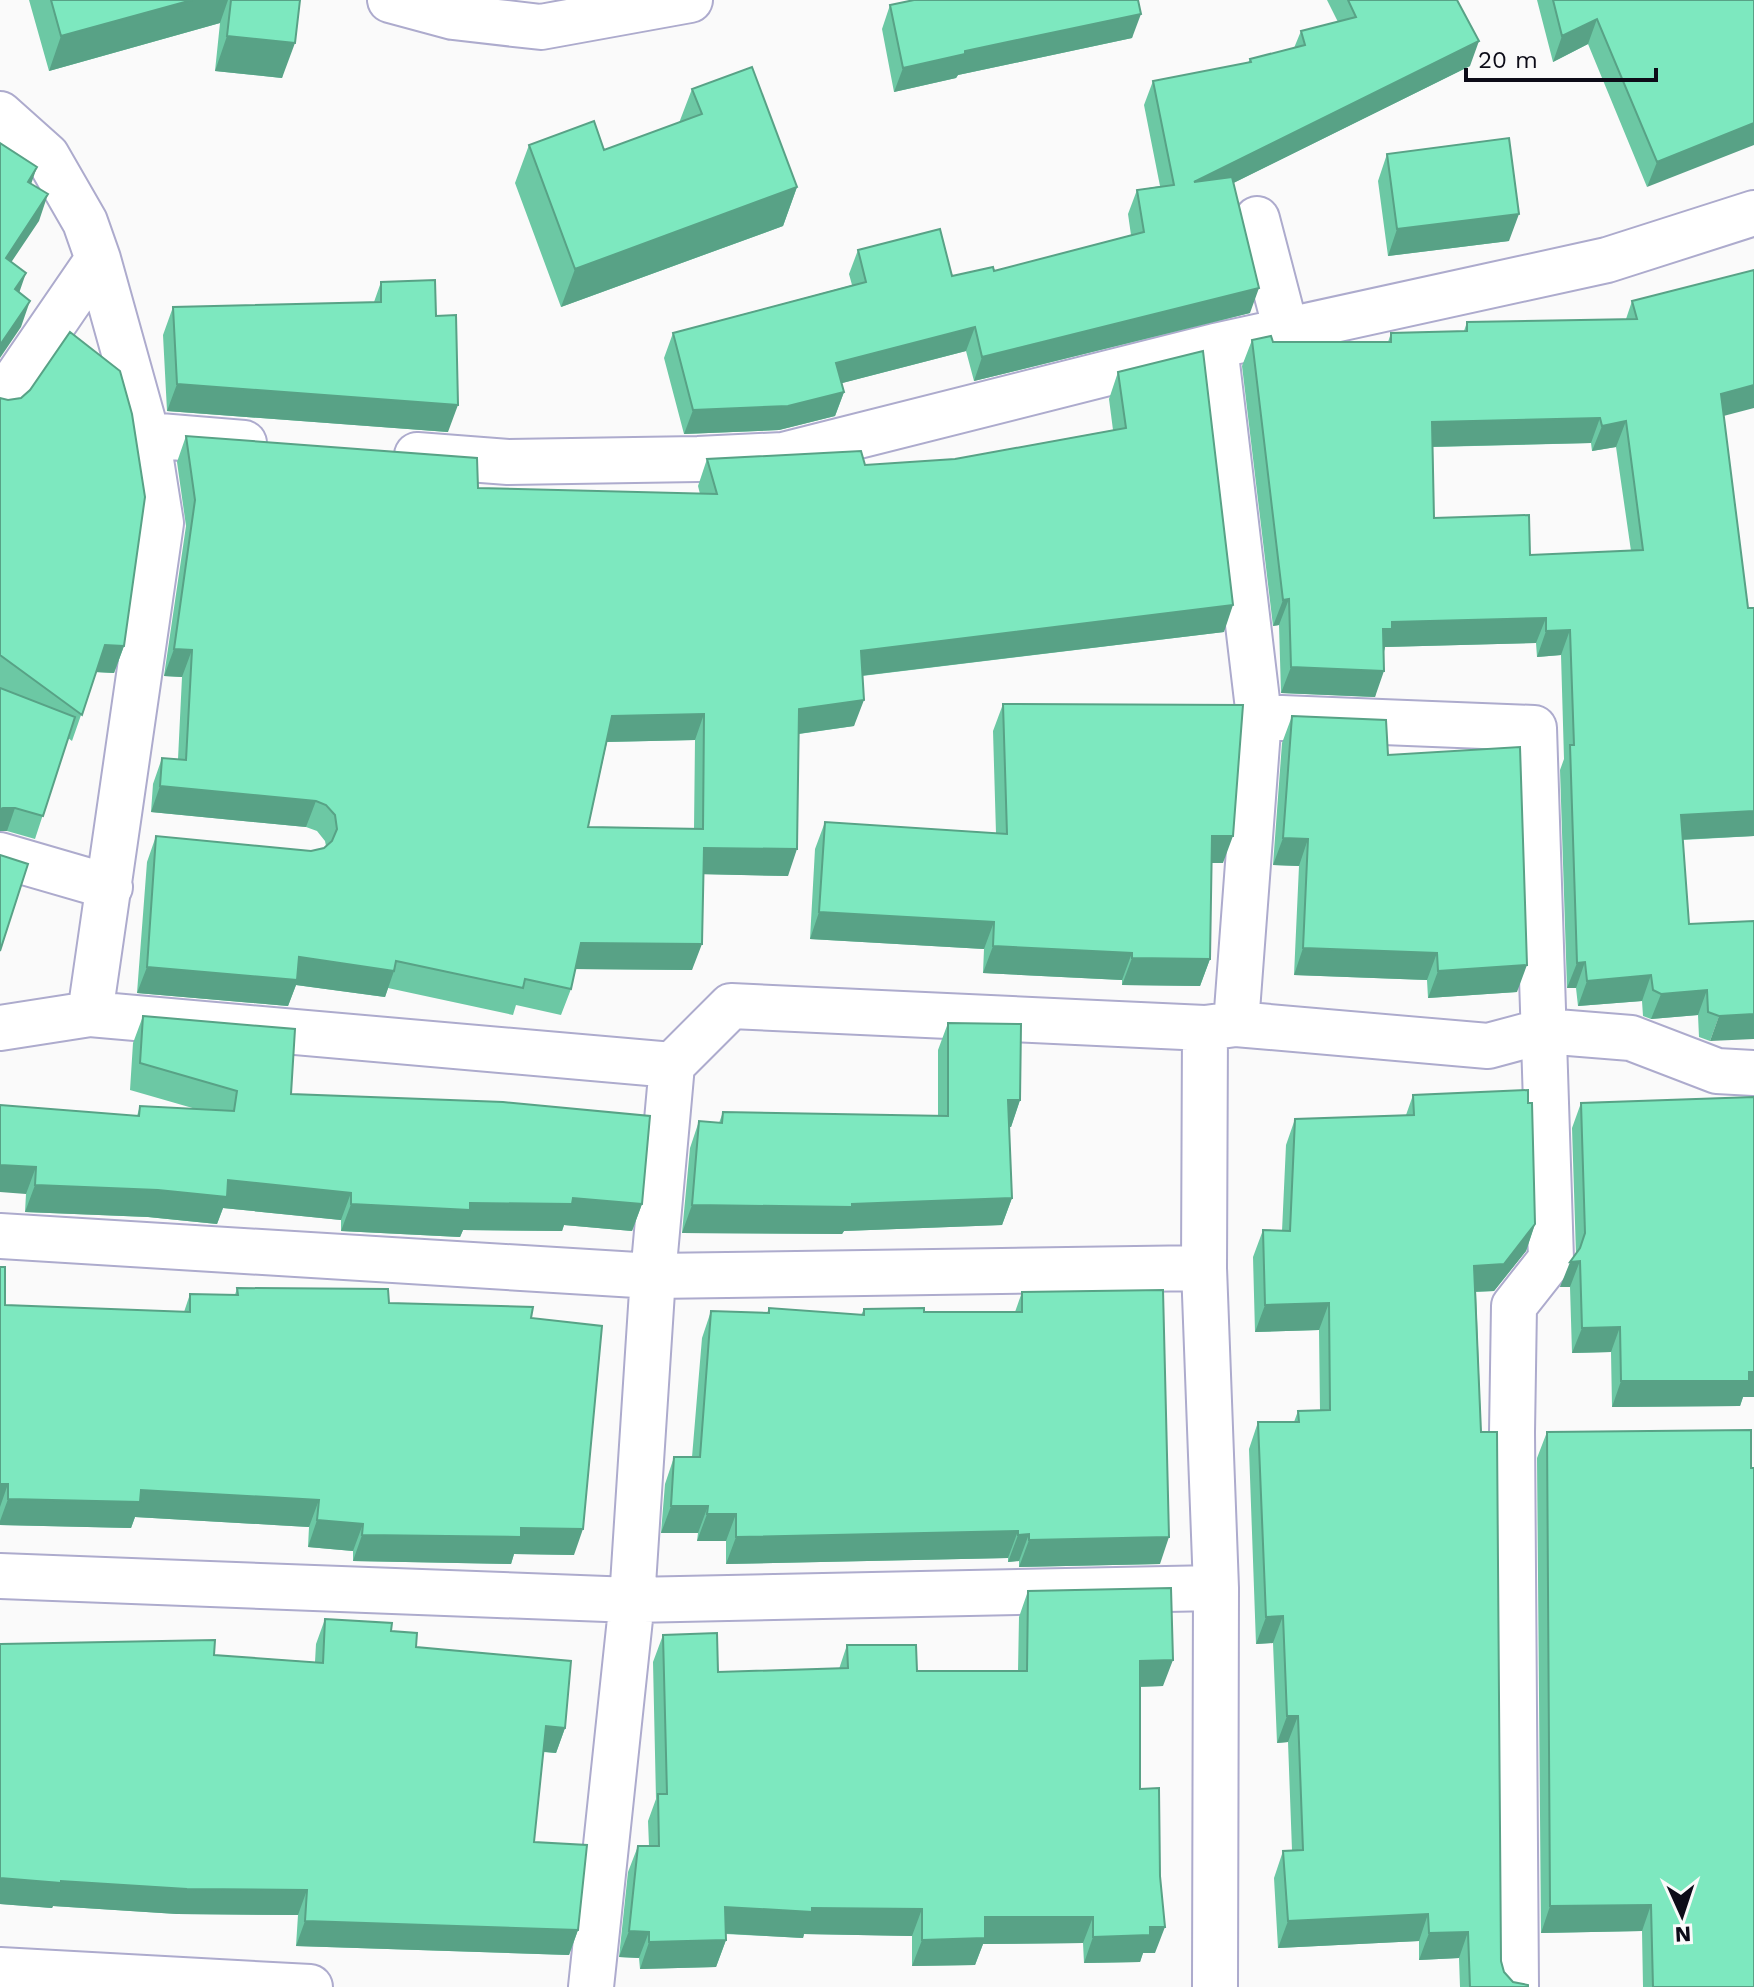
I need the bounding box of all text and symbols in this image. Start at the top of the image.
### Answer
scale bar [1466,32,1656,82]
text: 20 m [1478,46,1538,74]
north arrow [1642,1875,1722,1955]
text: N [1674,1922,1692,1947]

